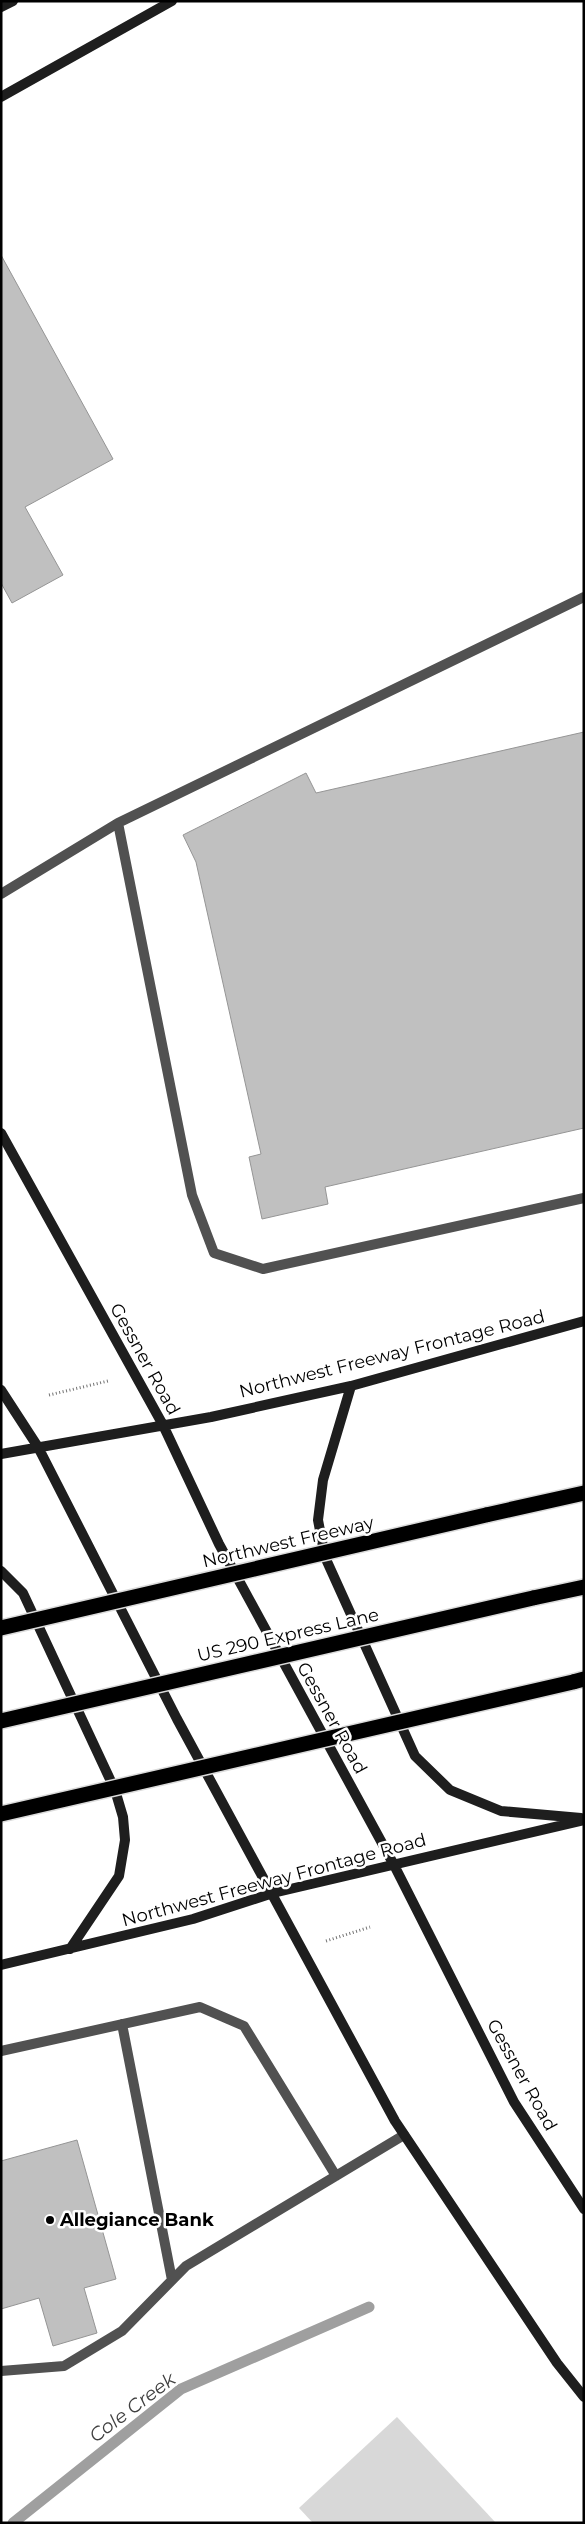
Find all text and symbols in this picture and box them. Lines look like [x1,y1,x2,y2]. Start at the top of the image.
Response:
street label: Gessner Road [105,1299,185,1419]
street label: Northwest Freeway Frontage Road [237,1305,547,1403]
street label: Northwest Freeway [200,1512,376,1572]
street label: US 290 Express Lane [195,1603,381,1667]
street label: Gessner Road [292,1658,372,1778]
street label: Northwest Freeway Frontage Road [119,1829,429,1931]
street label: Gessner Road [482,2015,562,2135]
place label: Allegiance Bank [59,2209,214,2231]
marker: Allegiance Bank [44,2214,56,2226]
water label: Cole Creek [85,2367,181,2447]

